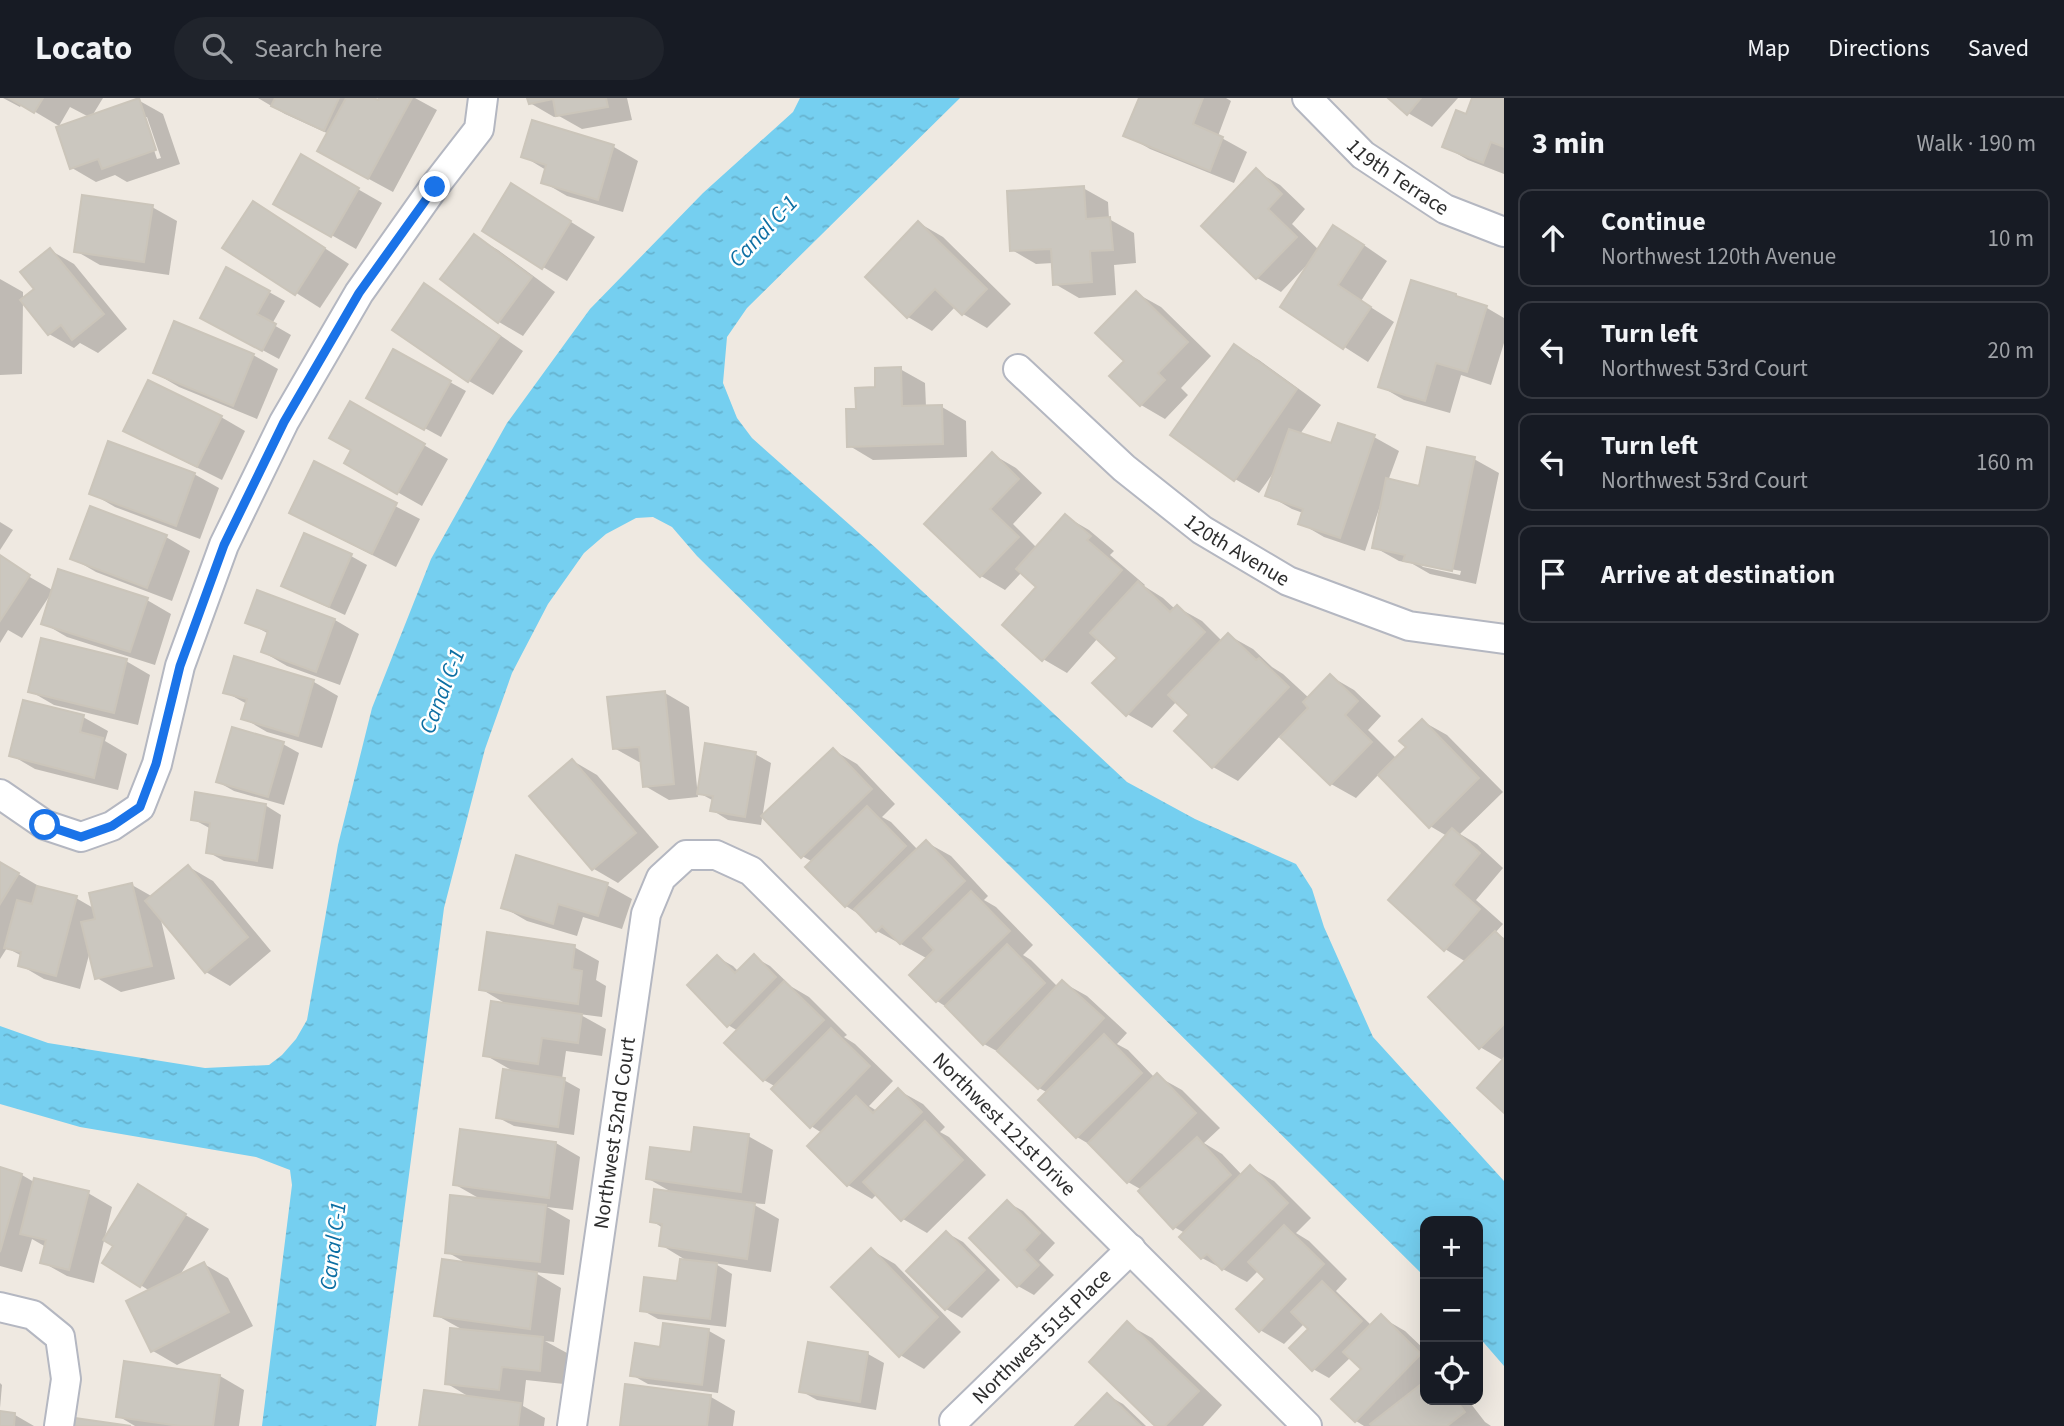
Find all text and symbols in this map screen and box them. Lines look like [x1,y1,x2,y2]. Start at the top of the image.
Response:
search box [174,17,664,80]
text: Locato [35,25,132,72]
icon: search [198,29,236,67]
text: Search here [254,30,382,67]
text: Map [1747,31,1790,66]
text: Directions [1828,31,1930,66]
text: Saved [1968,31,2029,66]
text: 3 min [1532,122,1605,165]
text: Walk · 190 m [1917,127,2036,160]
street label: 119th Terrace [1340,131,1455,223]
route end [419,171,450,202]
water label: Canal C-1 [721,187,805,275]
text: Continue [1601,203,1706,240]
icon: ahead [1534,219,1572,257]
text: 10 m [1987,222,2034,255]
text: Northwest 120th Avenue [1601,240,1836,273]
text: Turn left [1601,315,1698,352]
icon: left [1534,331,1572,369]
text: 20 m [1987,334,2034,367]
text: Northwest 53rd Court [1601,352,1808,385]
text: Turn left [1601,427,1698,464]
icon: left [1534,443,1572,481]
text: 160 m [1976,446,2034,479]
text: Northwest 53rd Court [1601,464,1808,497]
street label: 120th Avenue [1178,506,1295,594]
icon: arrive [1534,555,1572,593]
text: Arrive at destination [1601,556,1835,593]
water label: Canal C-1 [411,644,473,738]
route start [29,809,60,840]
street label: Northwest 52nd Court [586,1035,643,1231]
street label: Northwest 121st Drive [926,1045,1083,1203]
water label: Canal C-1 [311,1200,355,1292]
map controls [1420,1216,1483,1405]
button: + [1420,1216,1483,1279]
street label: Northwest 51st Place [965,1261,1118,1411]
button: − [1420,1279,1483,1342]
button: locate [1420,1342,1483,1405]

